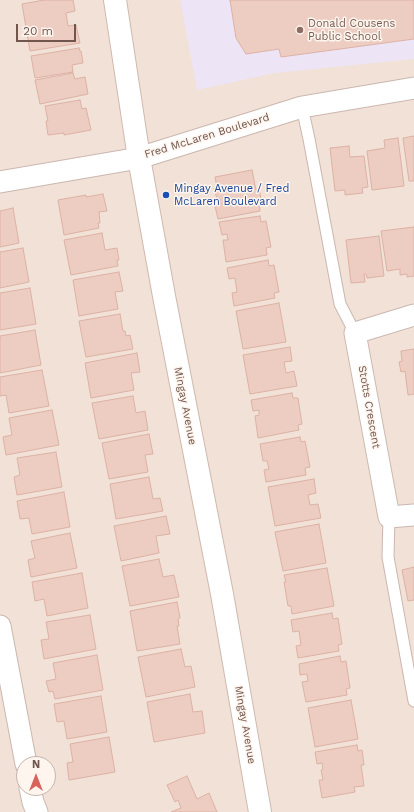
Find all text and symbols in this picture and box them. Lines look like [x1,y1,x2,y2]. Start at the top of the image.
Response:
scale bar [18,16,78,42]
place label: Donald Cousens Public School [308,17,395,43]
text: 20 m [23,24,53,38]
marker: Donald Cousens Public School [295,25,305,35]
street label: Fred McLaren Boulevard [143,111,271,161]
place label: Mingay Avenue / Fred McLaren Boulevard [174,182,289,208]
marker: Mingay Avenue / Fred McLaren Boulevard [161,190,171,200]
street label: Stotts Crescent [355,364,383,450]
street label: Mingay Avenue [171,366,199,446]
street label: Mingay Avenue [232,685,258,765]
north arrow [16,756,56,796]
text: N [32,758,40,771]

